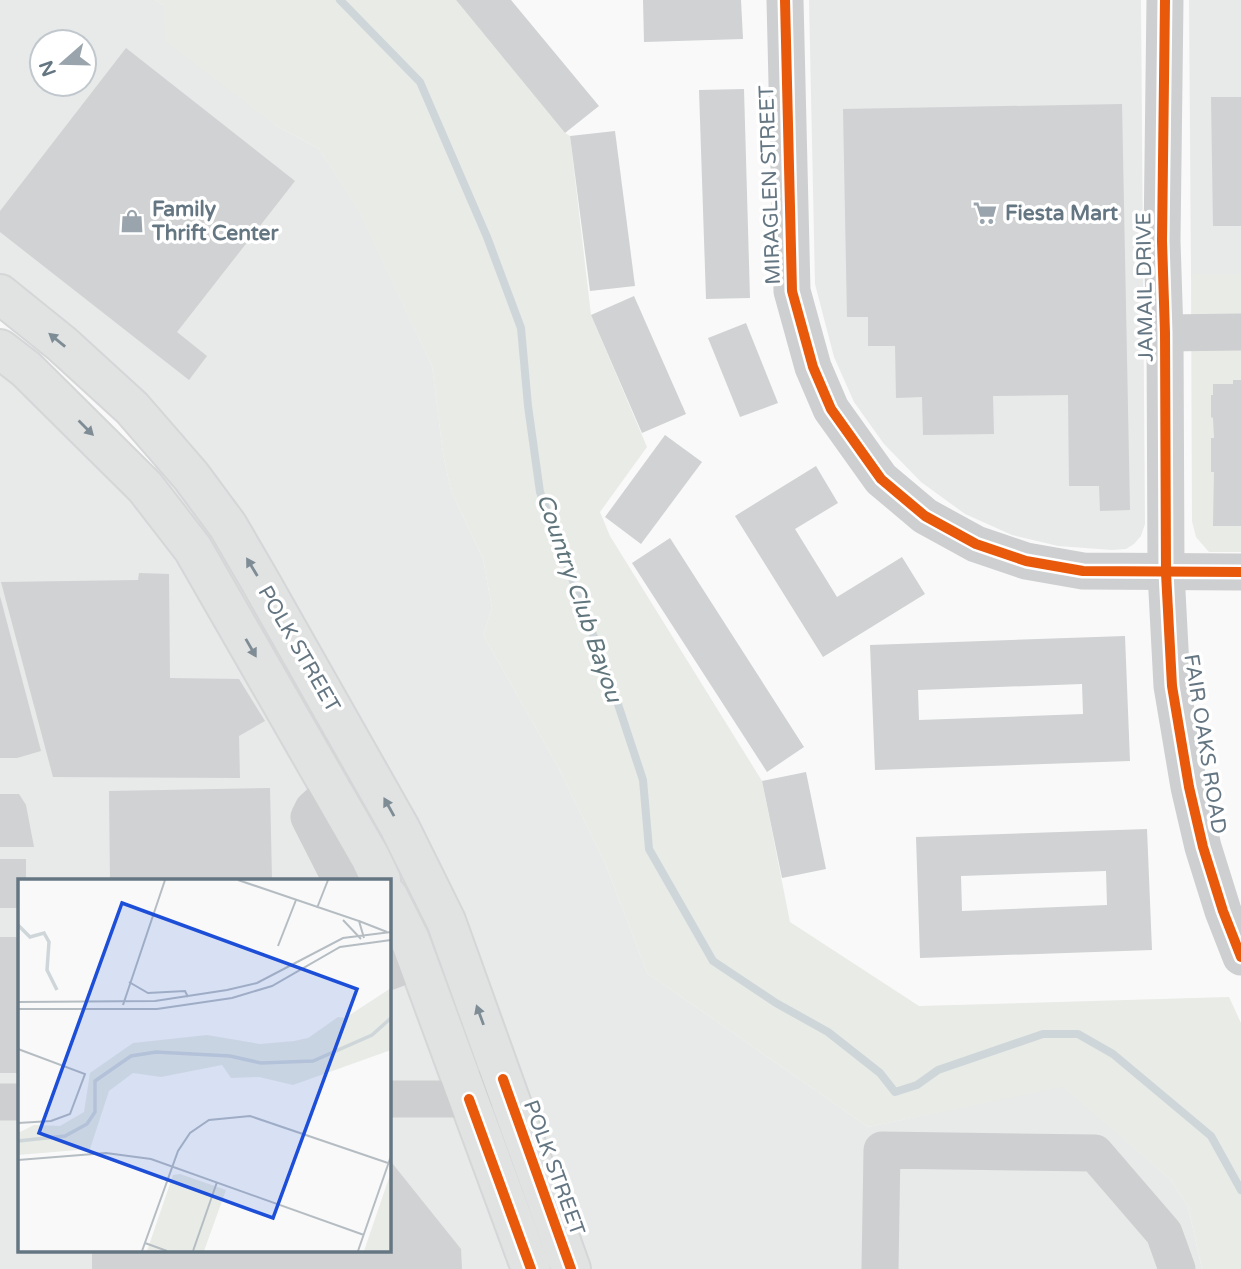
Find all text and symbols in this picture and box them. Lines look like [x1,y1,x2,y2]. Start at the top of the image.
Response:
north arrow [28,28,98,98]
text: N [35,58,61,79]
street label: MIRAGLEN STREET [754,85,786,285]
place label: Family Thrift Center [151,197,279,246]
supermarket icon: Fiesta Mart [971,199,999,227]
place label: Fiesta Mart [1005,201,1118,226]
shop icon: Family Thrift Center [118,207,146,235]
street label: JAMAIL DRIVE [1131,212,1159,362]
one-way arrow [48,333,65,348]
one-way arrow [77,420,94,436]
water label: Country Club Bayou [530,490,628,707]
one-way arrow [246,557,258,576]
street label: POLK STREET [253,581,345,717]
one-way arrow [245,638,258,657]
street label: FAIR OAKS ROAD [1178,652,1232,836]
one-way arrow [383,797,394,817]
inset map [18,879,390,1252]
one-way arrow [474,1004,485,1025]
street label: POLK STREET [518,1097,590,1239]

